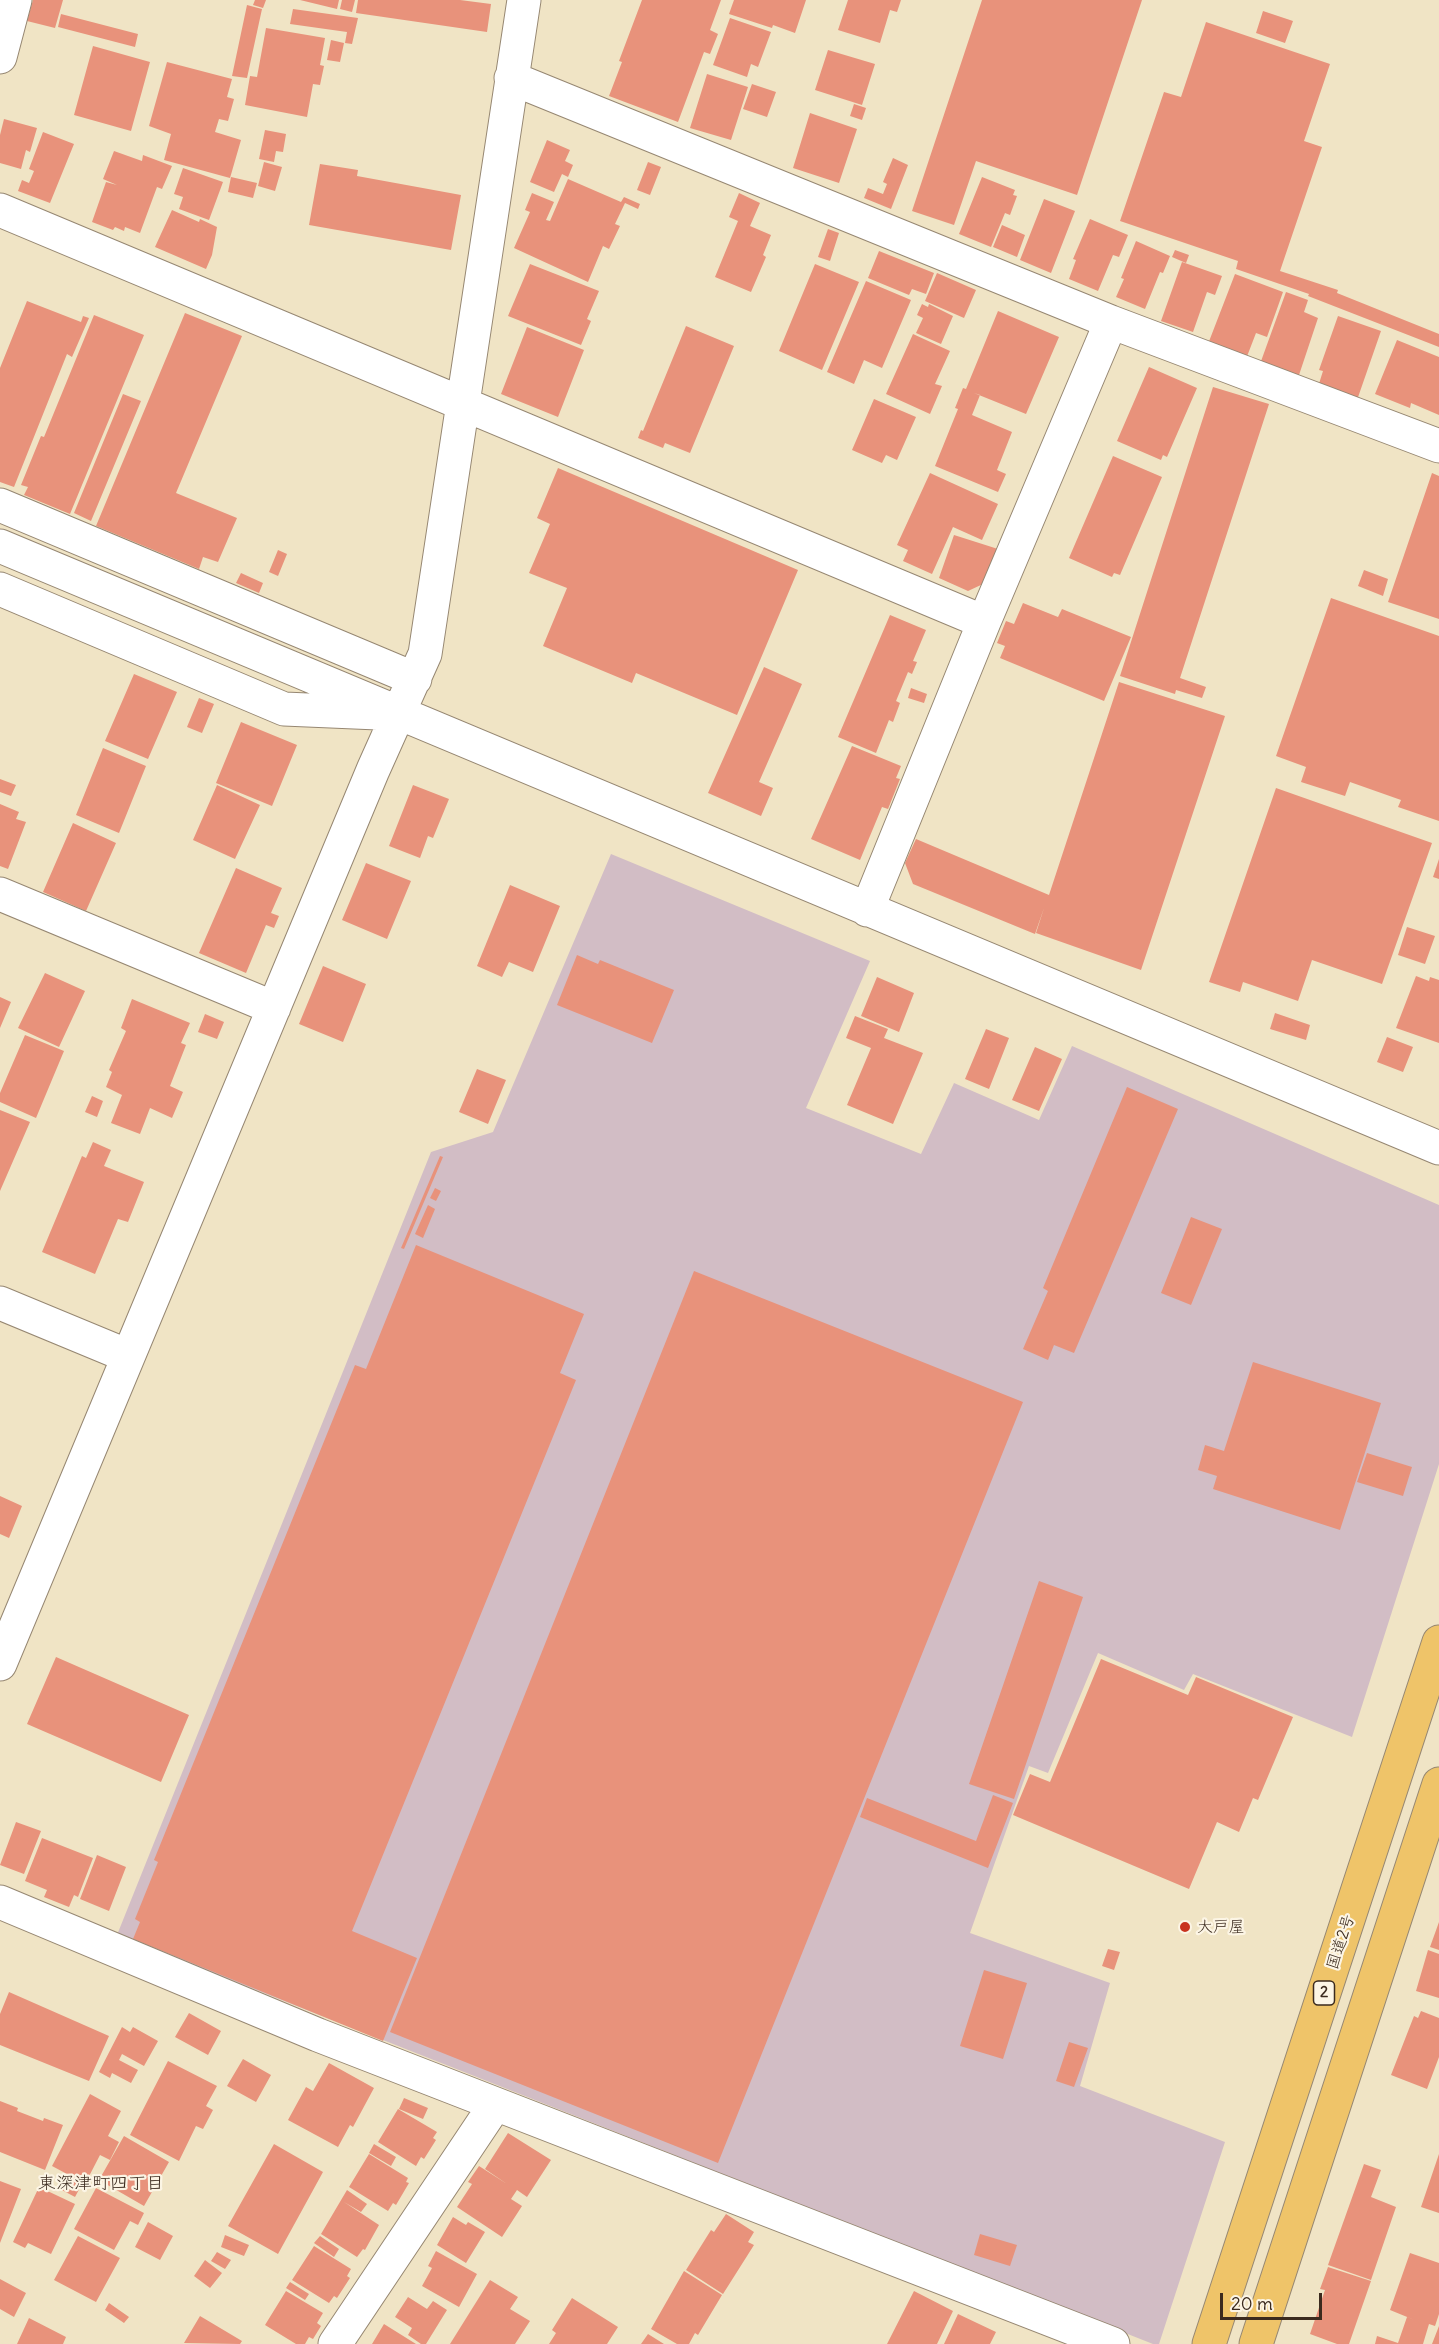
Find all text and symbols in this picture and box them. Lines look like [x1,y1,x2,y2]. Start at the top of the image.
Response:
street label: 国道2号 [1323,1912,1359,1972]
place label: 大戸屋 [1197,1917,1245,1937]
marker: 大戸屋 [1178,1920,1192,1934]
road number: 2 [1314,1981,1334,2005]
district label: 東深津町四丁目 [38,2173,164,2195]
scale bar [1223,2281,1325,2319]
text: 20 m [1231,2292,1273,2315]

